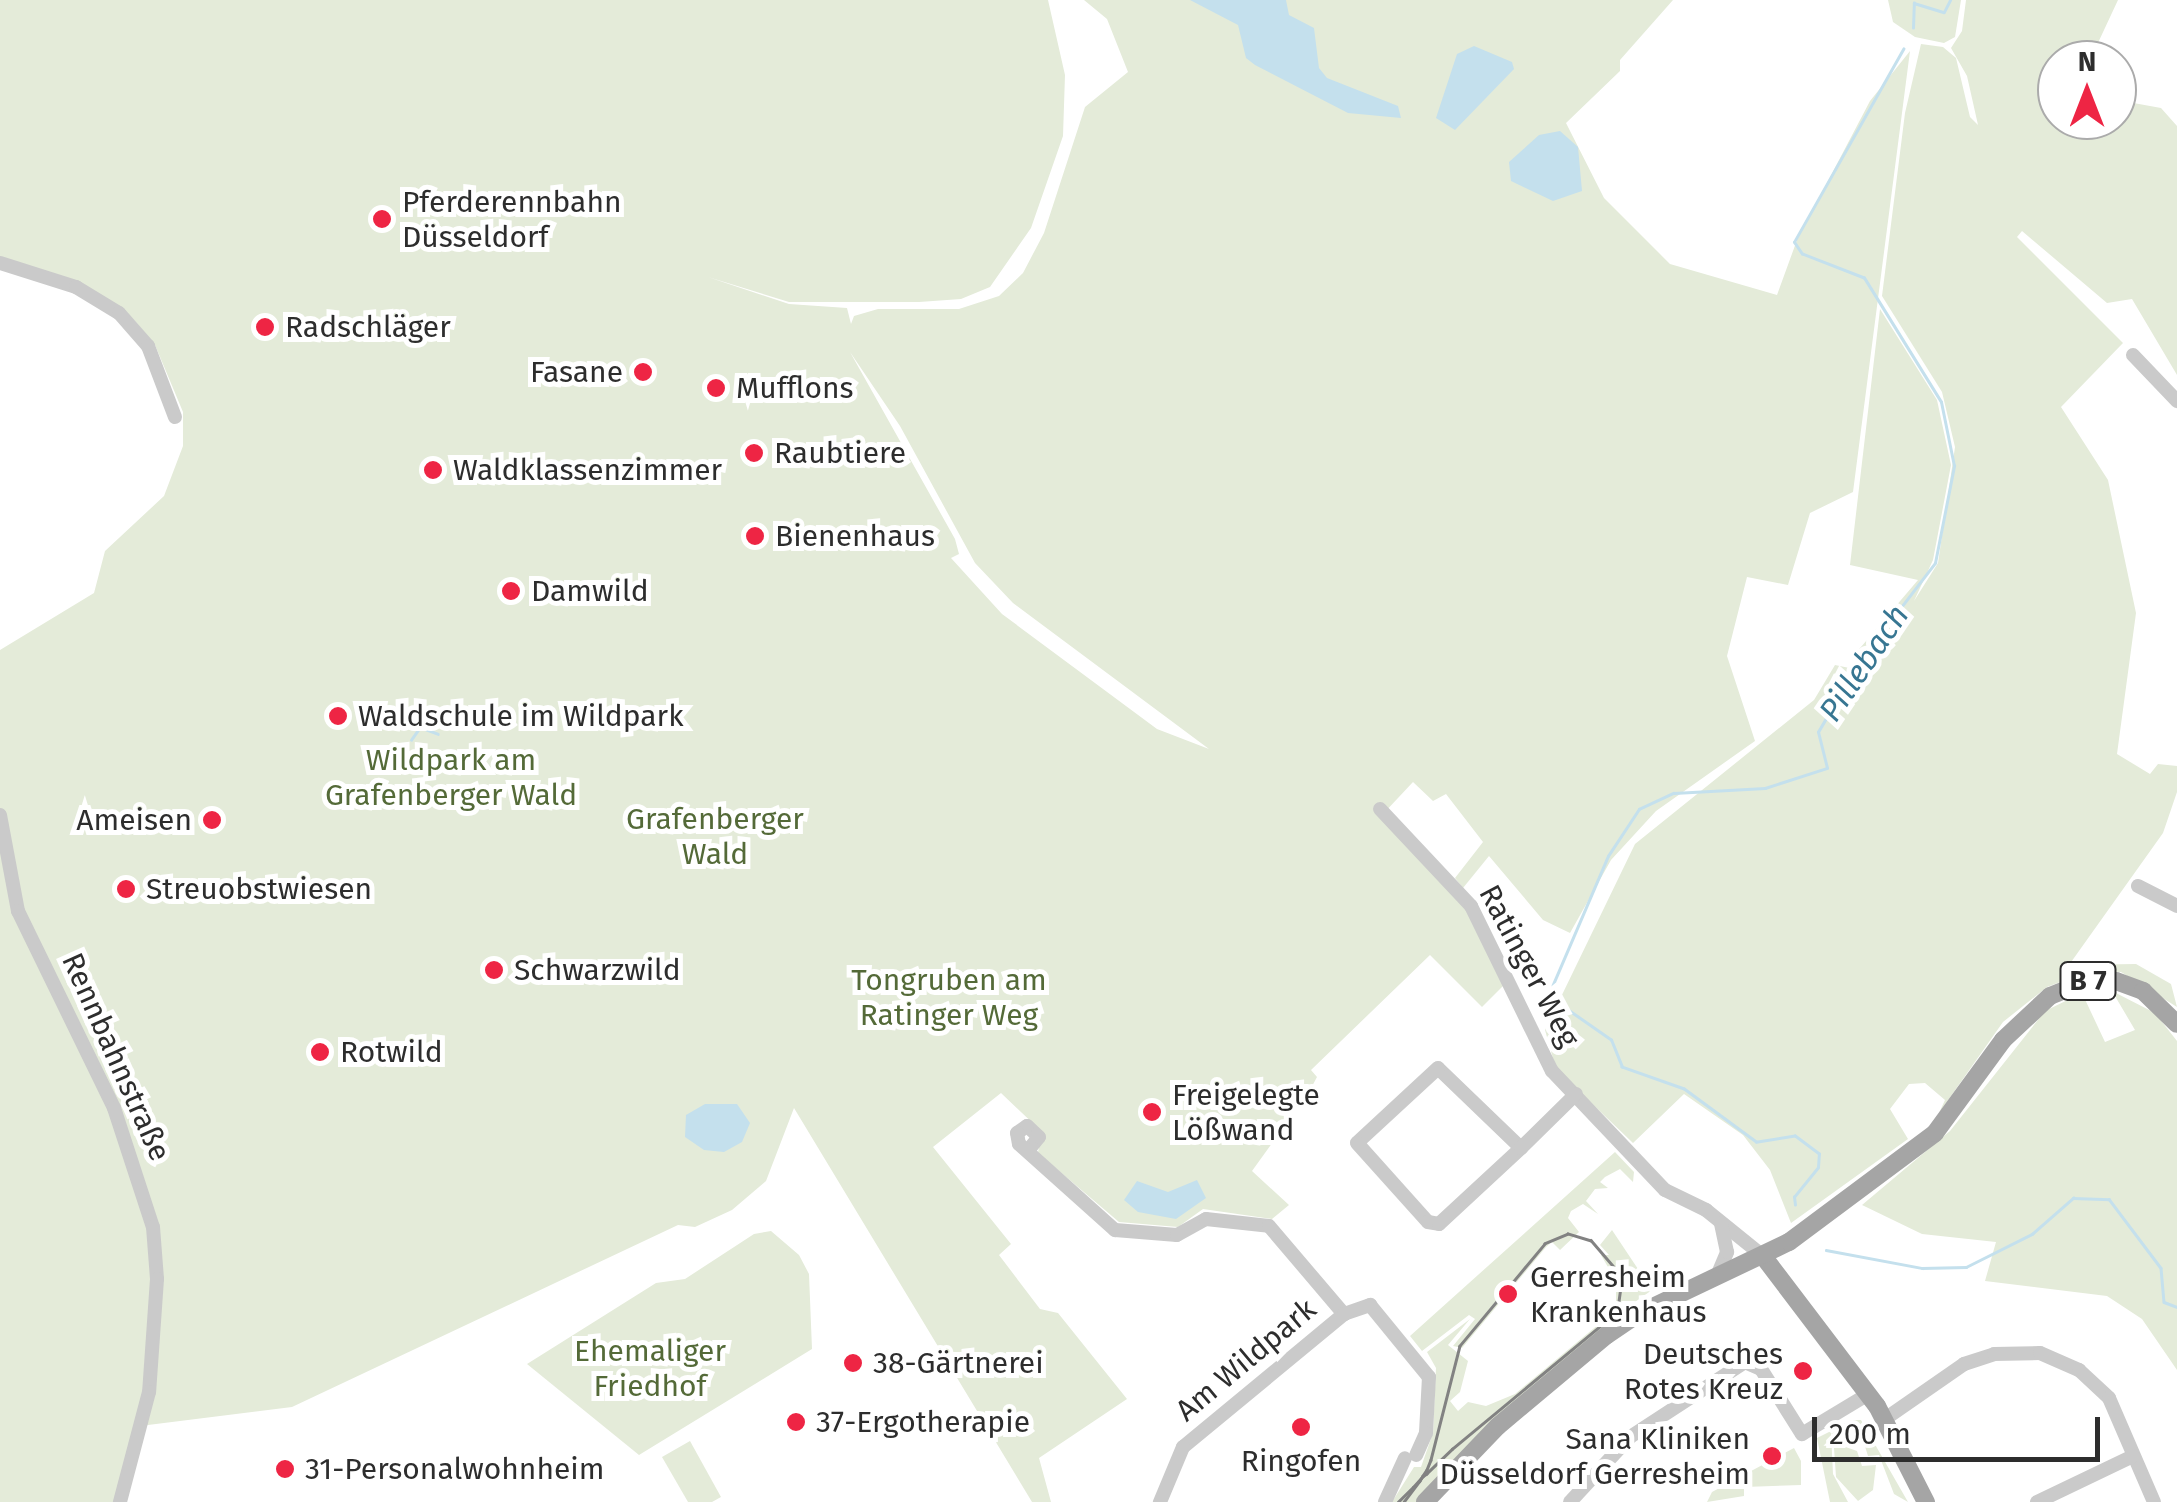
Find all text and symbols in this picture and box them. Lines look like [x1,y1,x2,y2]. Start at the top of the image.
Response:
north arrow [2037,40,2137,140]
text: N [2078,45,2096,78]
place label: Pferderennbahn Düsseldorf [402,184,622,254]
marker: Pferderennbahn Düsseldorf [371,208,393,230]
place label: Radschläger [285,309,451,345]
marker: Radschläger [254,316,276,338]
place label: Fasane [530,354,623,390]
marker: Fasane [632,361,654,383]
place label: Mufflons [736,370,854,406]
marker: Mufflons [705,377,727,399]
place label: Raubtiere [774,435,906,471]
marker: Raubtiere [743,442,765,464]
place label: Waldklassenzimmer [453,452,722,488]
marker: Waldklassenzimmer [422,459,444,481]
place label: Bienenhaus [775,518,935,554]
marker: Bienenhaus [744,525,766,547]
place label: Damwild [531,573,649,609]
marker: Damwild [500,580,522,602]
water label: Pillebach [1811,597,1917,729]
place label: Waldschule im Wildpark [358,698,684,734]
marker: Waldschule im Wildpark [327,705,349,727]
park label: Wildpark am Grafenberger Wald [325,742,577,812]
park label: Grafenberger Wald [626,801,804,872]
place label: Ameisen [76,802,192,838]
marker: Ameisen [201,809,223,831]
place label: Streuobstwiesen [146,871,372,907]
marker: Streuobstwiesen [115,878,137,900]
street label: Ratinger Weg [1471,879,1587,1053]
street label: Rennbahnstraße [54,947,178,1167]
place label: Schwarzwild [514,952,681,988]
road number: B 7 [2058,958,2118,1004]
marker: Schwarzwild [483,959,505,981]
park label: Tongruben am Ratinger Weg [851,962,1047,1032]
place label: Rotwild [340,1034,443,1070]
marker: Rotwild [309,1041,331,1063]
place label: Freigelegte Lößwand [1172,1077,1320,1148]
marker: Freigelegte Lößwand [1141,1101,1163,1123]
place label: Gerresheim Krankenhaus [1530,1259,1706,1330]
marker: Gerresheim Krankenhaus [1495,1281,1521,1307]
street label: Am Wildpark [1169,1291,1323,1429]
park label: Ehemaliger Friedhof [574,1333,726,1404]
place label: Deutsches Rotes Kreuz [1624,1336,1783,1406]
place label: 38-Gärtnerei [873,1345,1044,1381]
marker: 38-Gärtnerei [842,1352,864,1374]
marker: Deutsches Rotes Kreuz [1792,1360,1814,1382]
scale bar [1817,1397,2104,1459]
place label: 37-Ergotherapie [816,1404,1030,1440]
marker: 37-Ergotherapie [785,1411,807,1433]
marker: Ringofen [1290,1416,1312,1438]
text: 200 m [1829,1416,1911,1452]
place label: Sana Kliniken Düsseldorf Gerresheim [1439,1421,1750,1492]
place label: Ringofen [1241,1443,1361,1479]
marker: Sana Kliniken Düsseldorf Gerresheim [1759,1443,1785,1469]
place label: 31-Personalwohnheim [305,1451,605,1487]
marker: 31-Personalwohnheim [274,1458,296,1480]

